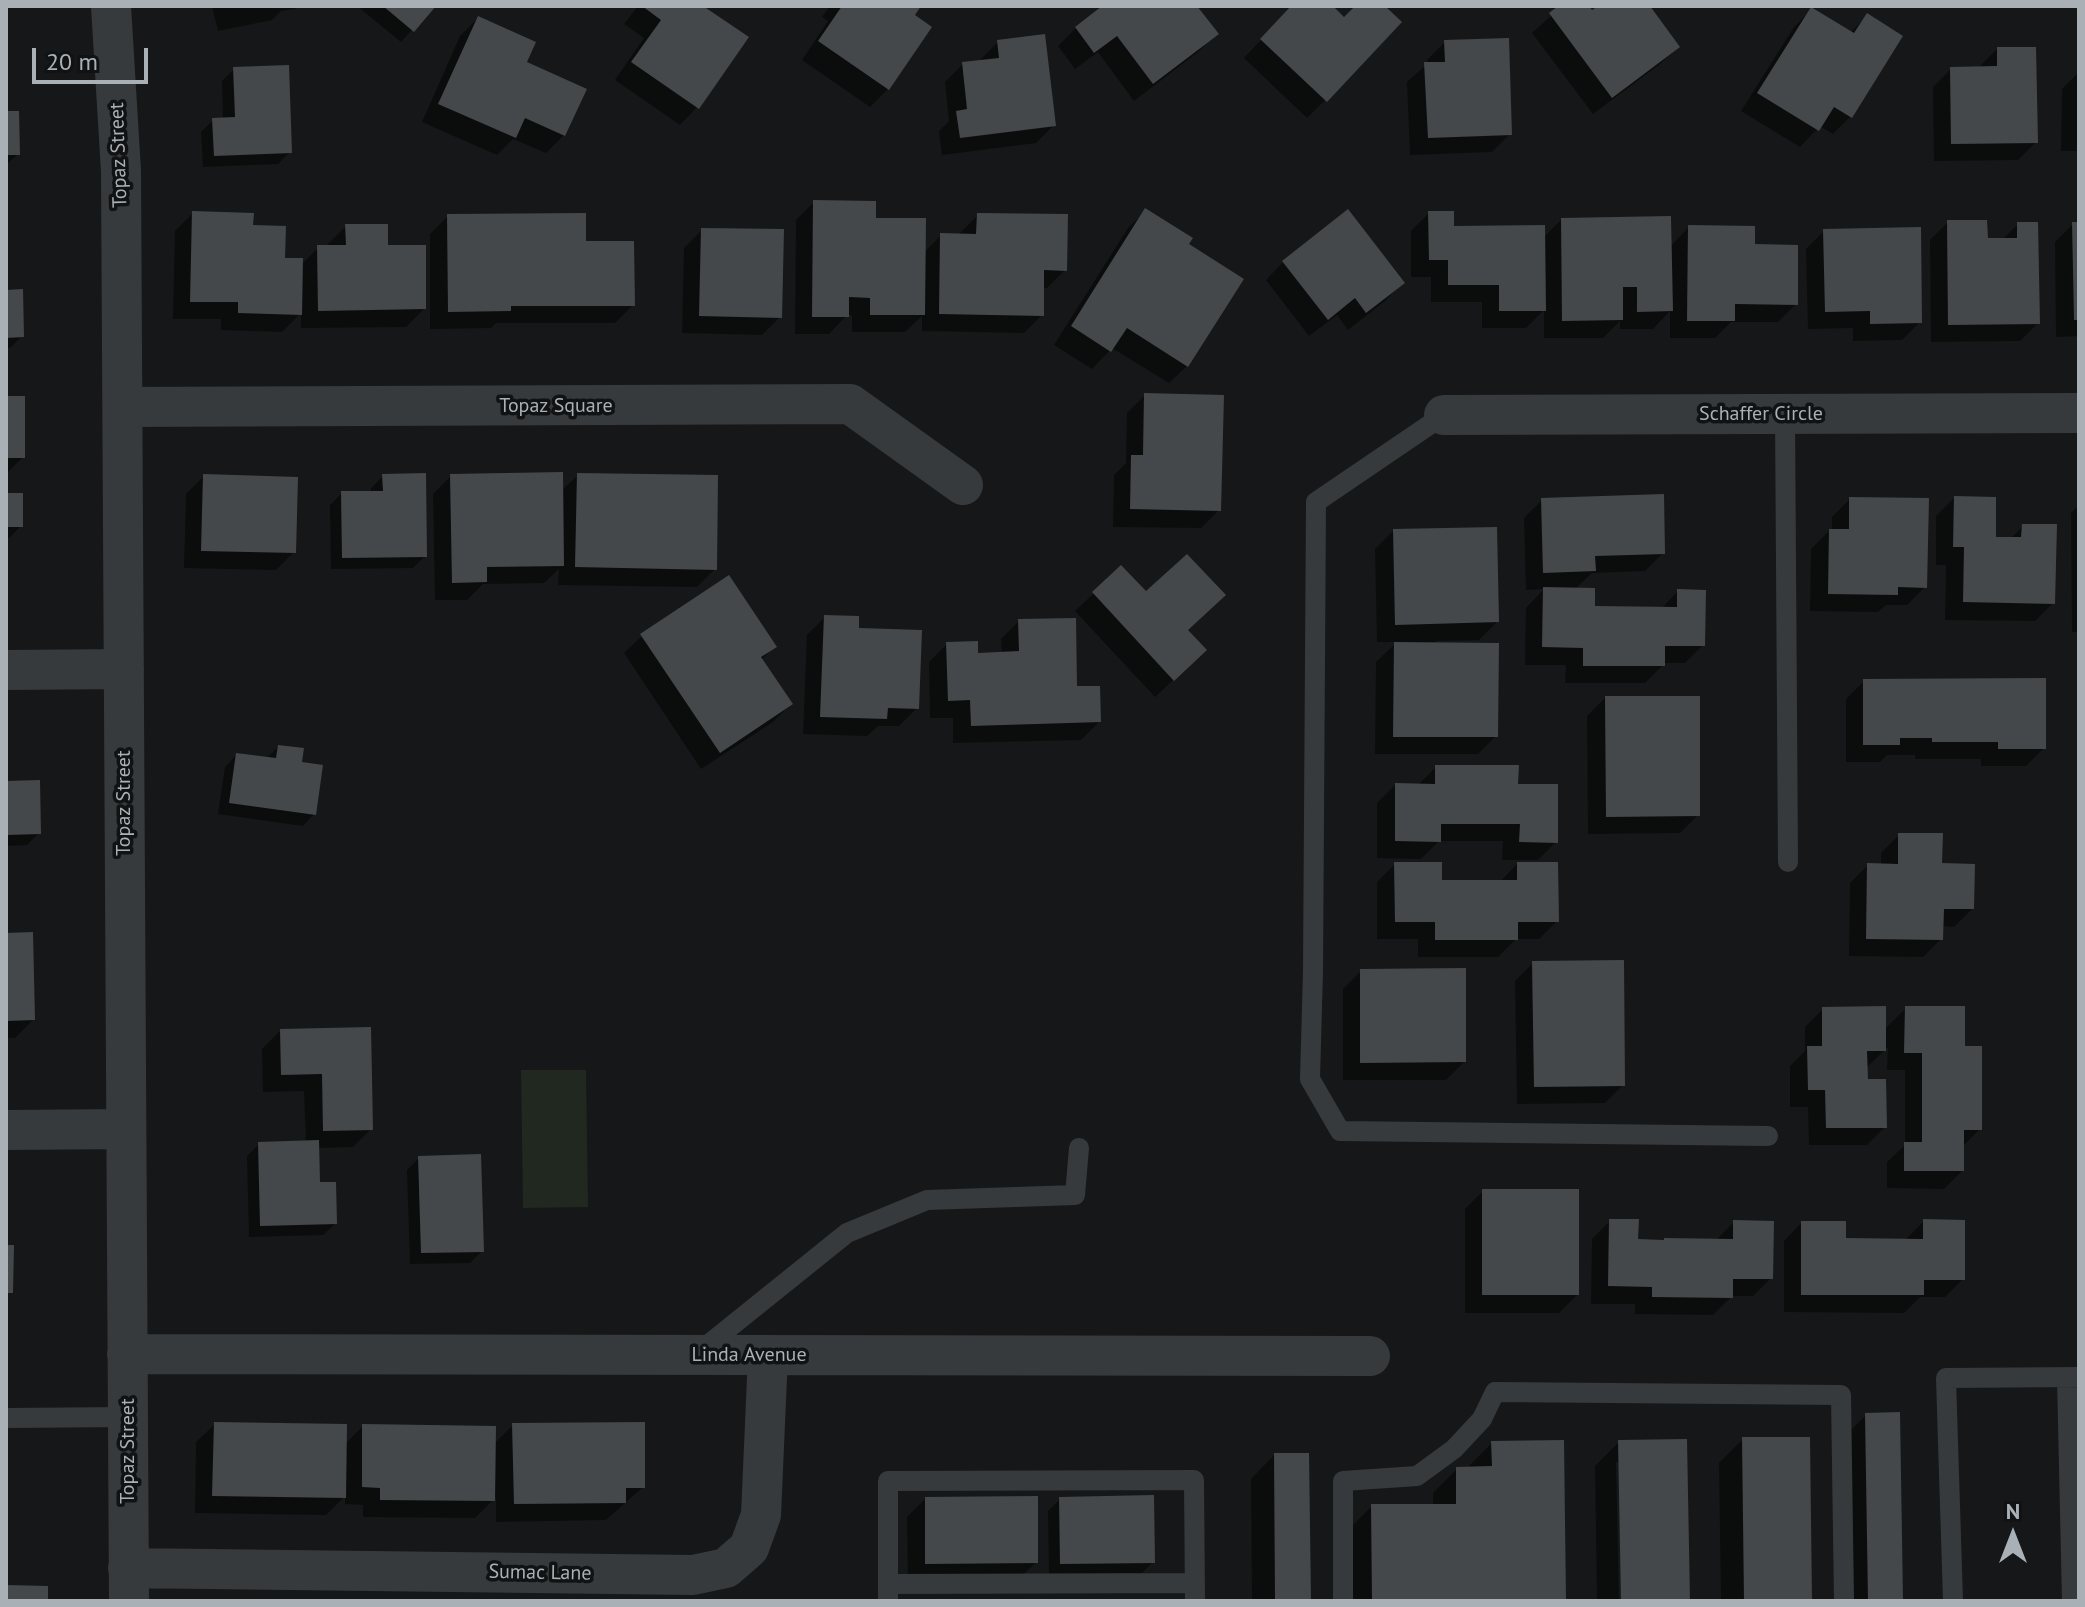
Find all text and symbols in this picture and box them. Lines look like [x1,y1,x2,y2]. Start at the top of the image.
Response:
scale bar [36,32,152,82]
text: 20 m [46,46,98,77]
street label: Topaz Street [105,102,133,208]
street label: Topaz Square [499,394,613,418]
street label: Schaffer Circle [1699,402,1823,426]
street label: Topaz Street [112,750,136,856]
street label: Linda Avenue [691,1343,807,1367]
street label: Topaz Street [116,1398,140,1504]
north arrow [1973,1495,2053,1575]
text: N [2006,1497,2020,1525]
street label: Sumac Lane [488,1560,592,1586]

